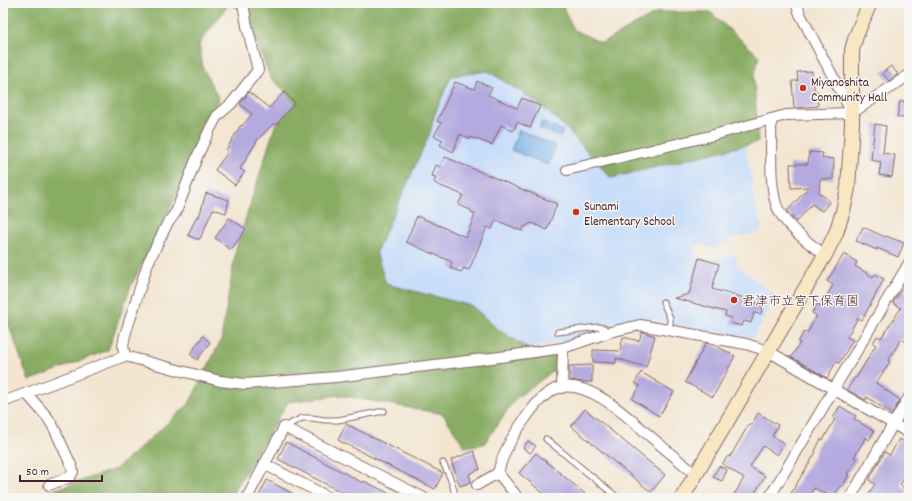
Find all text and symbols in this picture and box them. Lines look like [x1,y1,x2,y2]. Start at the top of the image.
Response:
place label: Miyanoshita Community Hall [811,74,887,108]
marker: Miyanoshita Community Hall [798,83,808,93]
place label: Sunami Elementary School [584,198,675,232]
marker: Sunami Elementary School [571,207,581,217]
place label: 君津市立宮下保育園 [742,293,859,312]
marker: 君津市立宮下保育園 [729,295,739,305]
scale bar [20,457,102,483]
text: 50 m [26,464,49,481]

